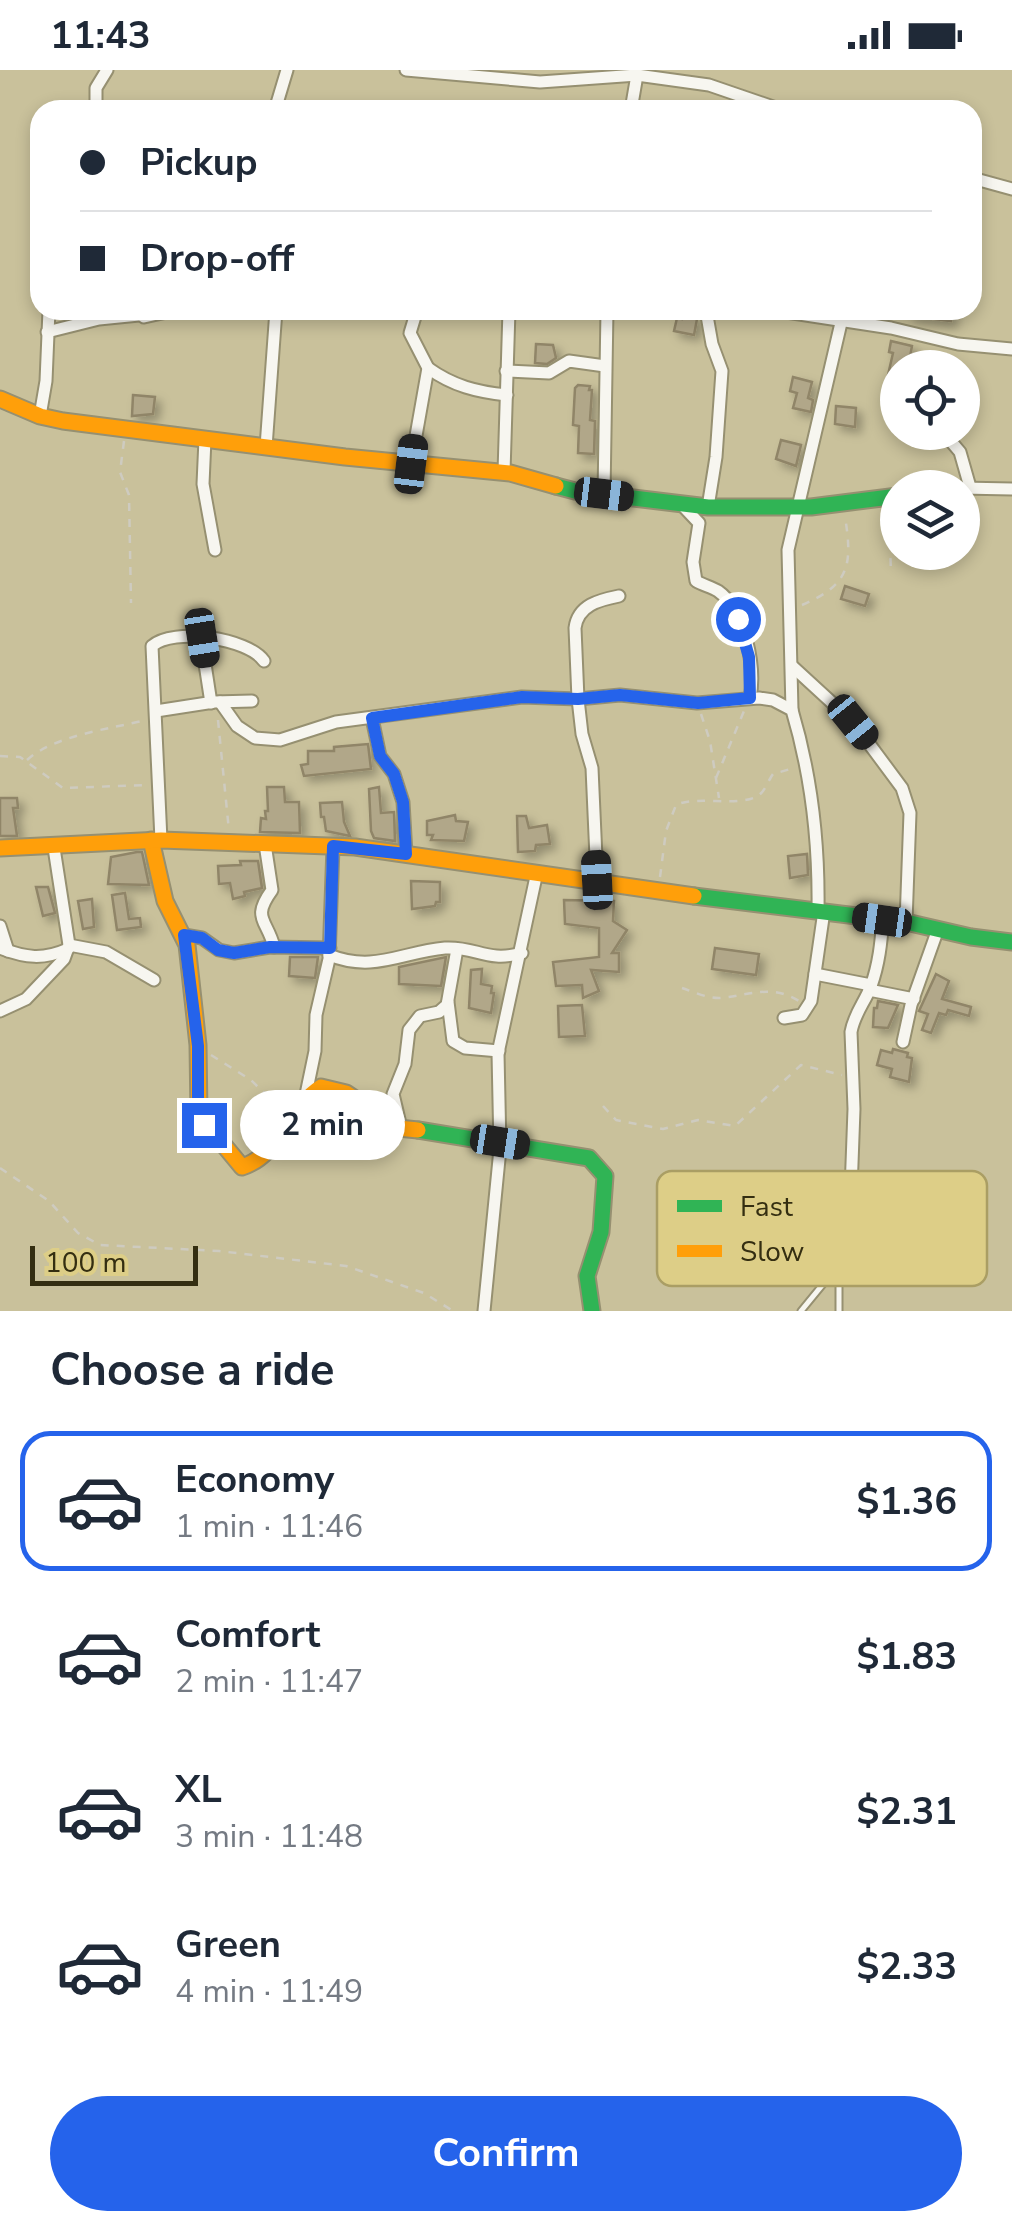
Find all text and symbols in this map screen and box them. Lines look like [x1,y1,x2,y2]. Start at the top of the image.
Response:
text: 11:43 [50,10,151,61]
text: Pickup [140,137,258,188]
text: Drop-off [140,233,294,284]
map controls [880,350,980,570]
button: locate [880,350,980,450]
car [392,432,430,496]
button: layers [880,470,980,570]
car [572,475,636,513]
route start [716,597,761,642]
car [182,606,222,670]
car [822,689,884,755]
car [580,849,614,911]
car [850,901,914,939]
callout: 2 min [239,1090,404,1160]
route end [182,1103,227,1148]
text: 2 min [281,1103,364,1146]
car [468,1122,532,1162]
legend [657,1171,987,1286]
text: Fast [740,1188,793,1226]
text: Slow [740,1233,804,1271]
scale bar [30,1241,198,1286]
text: 100 m [45,1244,127,1282]
text: Choose a ride [50,1340,335,1401]
text: Economy [175,1454,334,1505]
icon: car [55,1456,145,1546]
text: $1.36 [856,1476,957,1527]
text: 1 min · 11:46 [175,1505,363,1548]
text: Comfort [175,1609,320,1660]
icon: car [55,1611,145,1701]
text: $1.83 [856,1631,957,1682]
text: 2 min · 11:47 [175,1660,363,1703]
text: XL [175,1764,222,1815]
icon: car [55,1766,145,1856]
text: $2.31 [856,1786,957,1837]
text: 3 min · 11:48 [175,1815,363,1858]
text: Green [175,1919,281,1970]
icon: car [55,1921,145,2011]
text: $2.33 [856,1941,957,1992]
text: 4 min · 11:49 [175,1970,363,2013]
button: Confirm [50,2096,962,2211]

